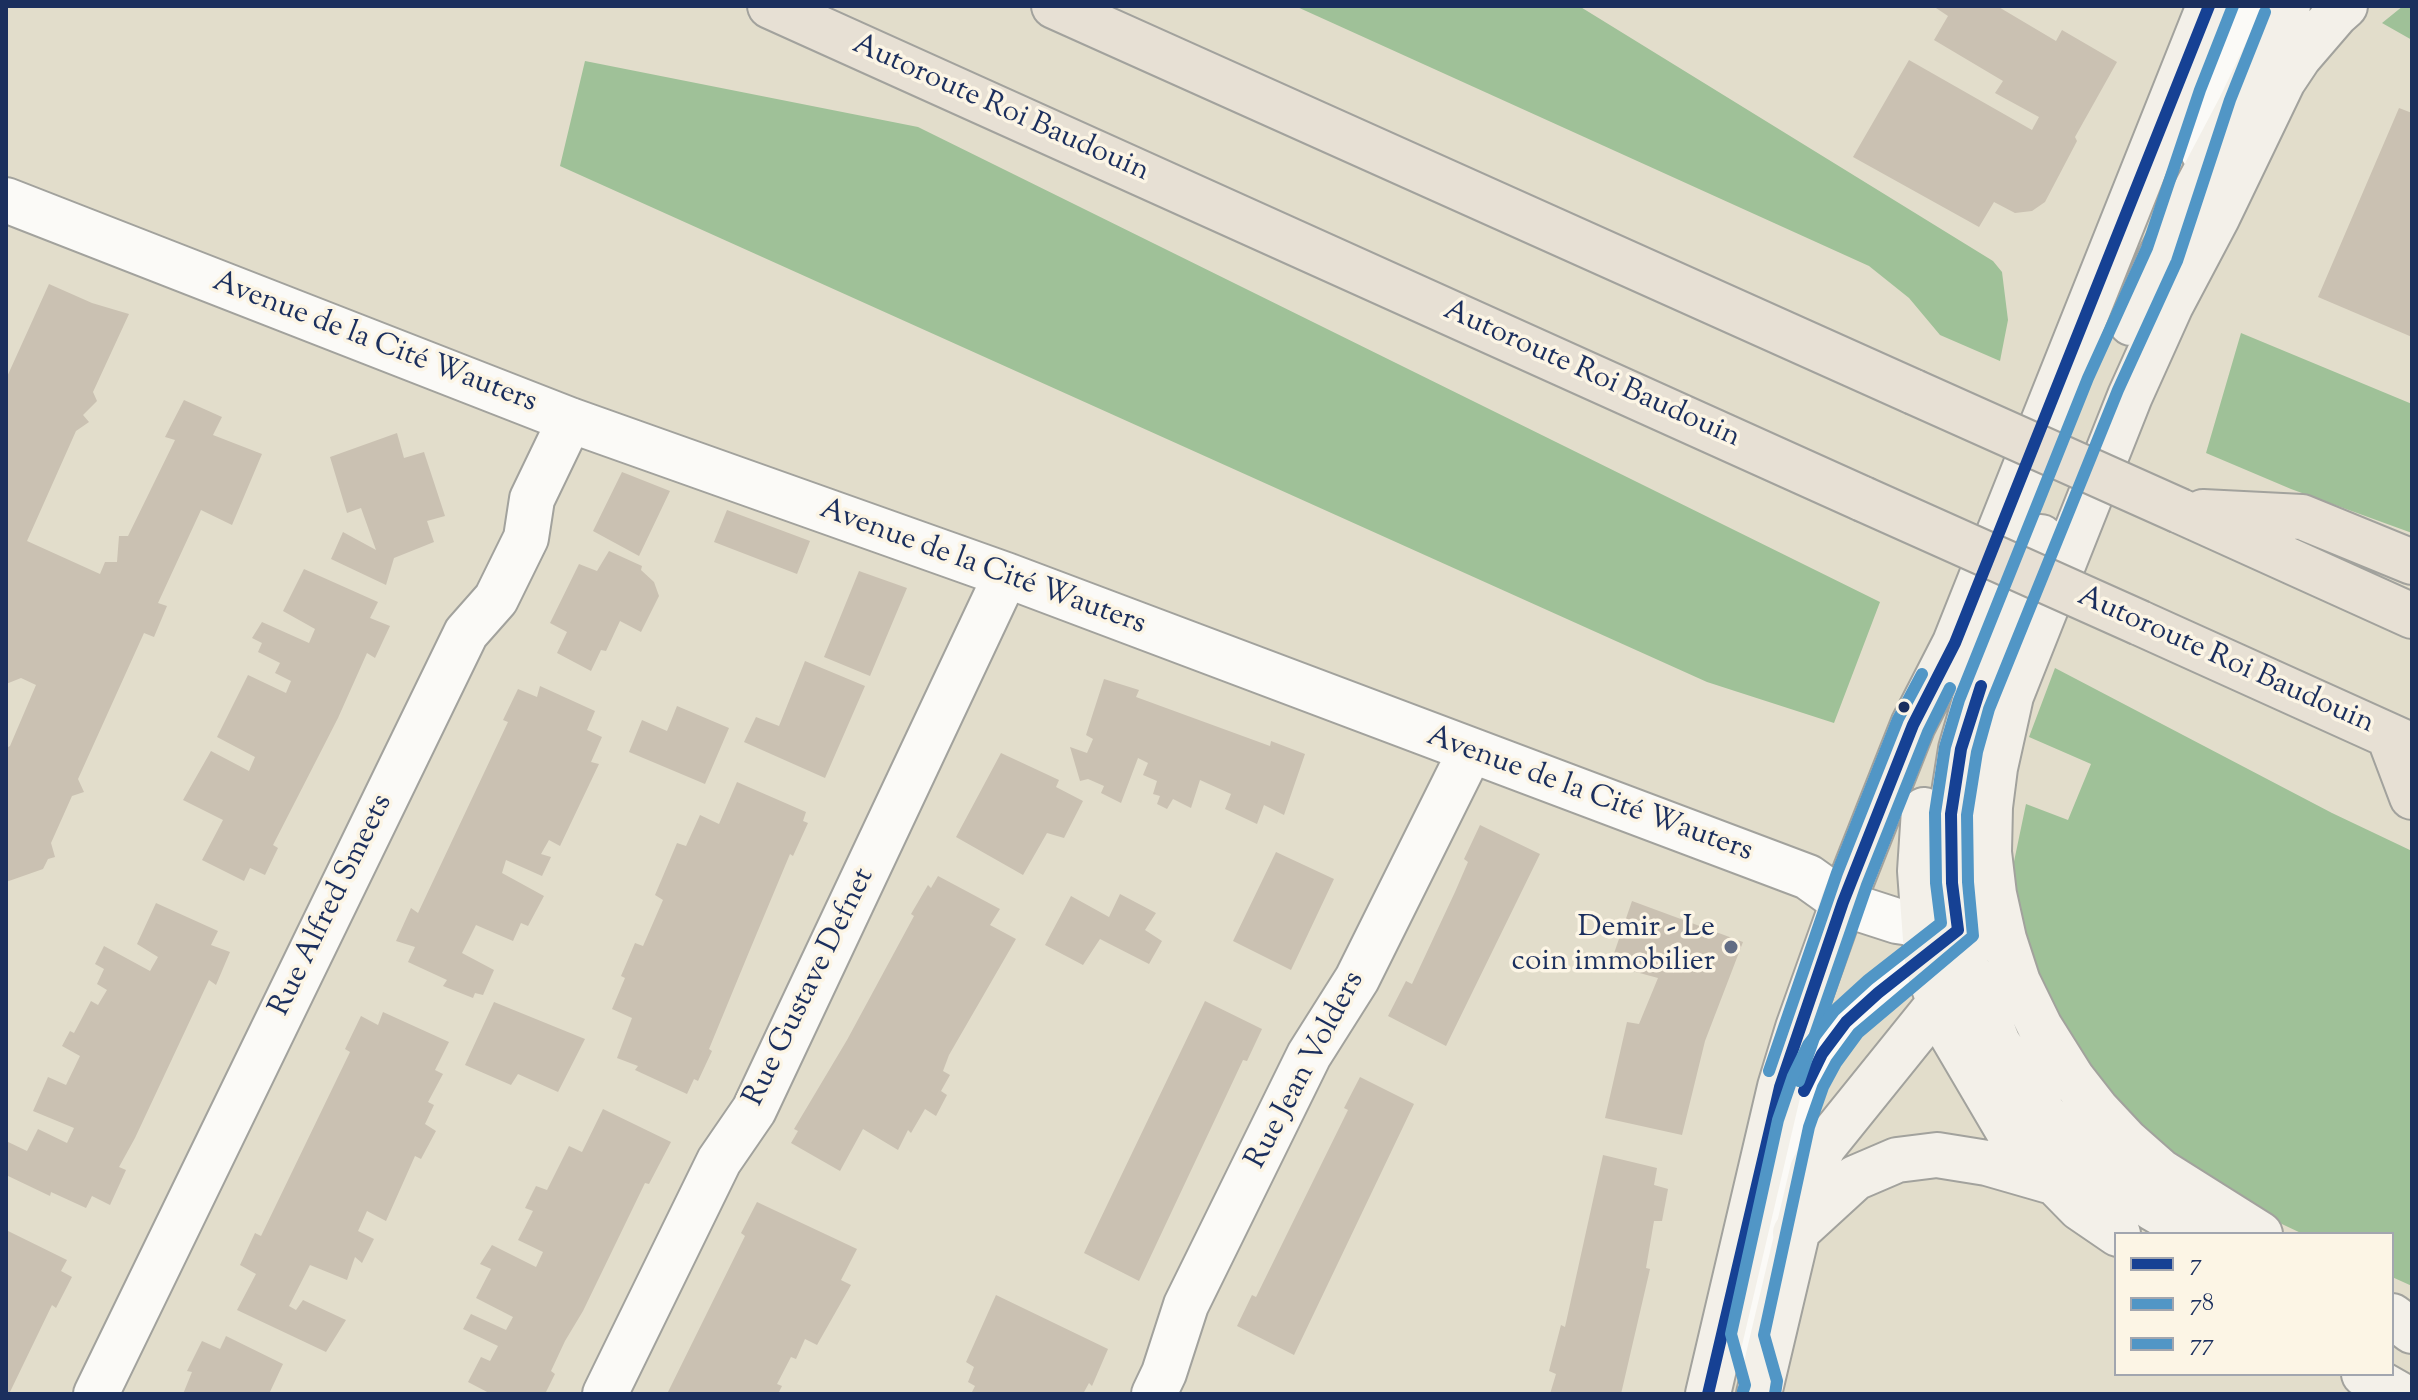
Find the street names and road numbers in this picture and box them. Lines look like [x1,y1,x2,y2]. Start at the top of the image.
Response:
street label: Autoroute Roi Baudouin [846,28,1154,192]
street label: Avenue de la Cité Wauters [207,265,541,423]
street label: Autoroute Roi Baudouin [1437,294,1745,458]
street label: Avenue de la Cité Wauters [814,493,1150,645]
street label: Autoroute Roi Baudouin [2071,580,2379,744]
street label: Avenue de la Cité Wauters [1421,720,1757,872]
street label: Rue Alfred Smeets [264,789,402,1023]
street label: Rue Gustave Defnet [738,863,884,1113]
street label: Rue Jean Volders [1240,966,1374,1176]

